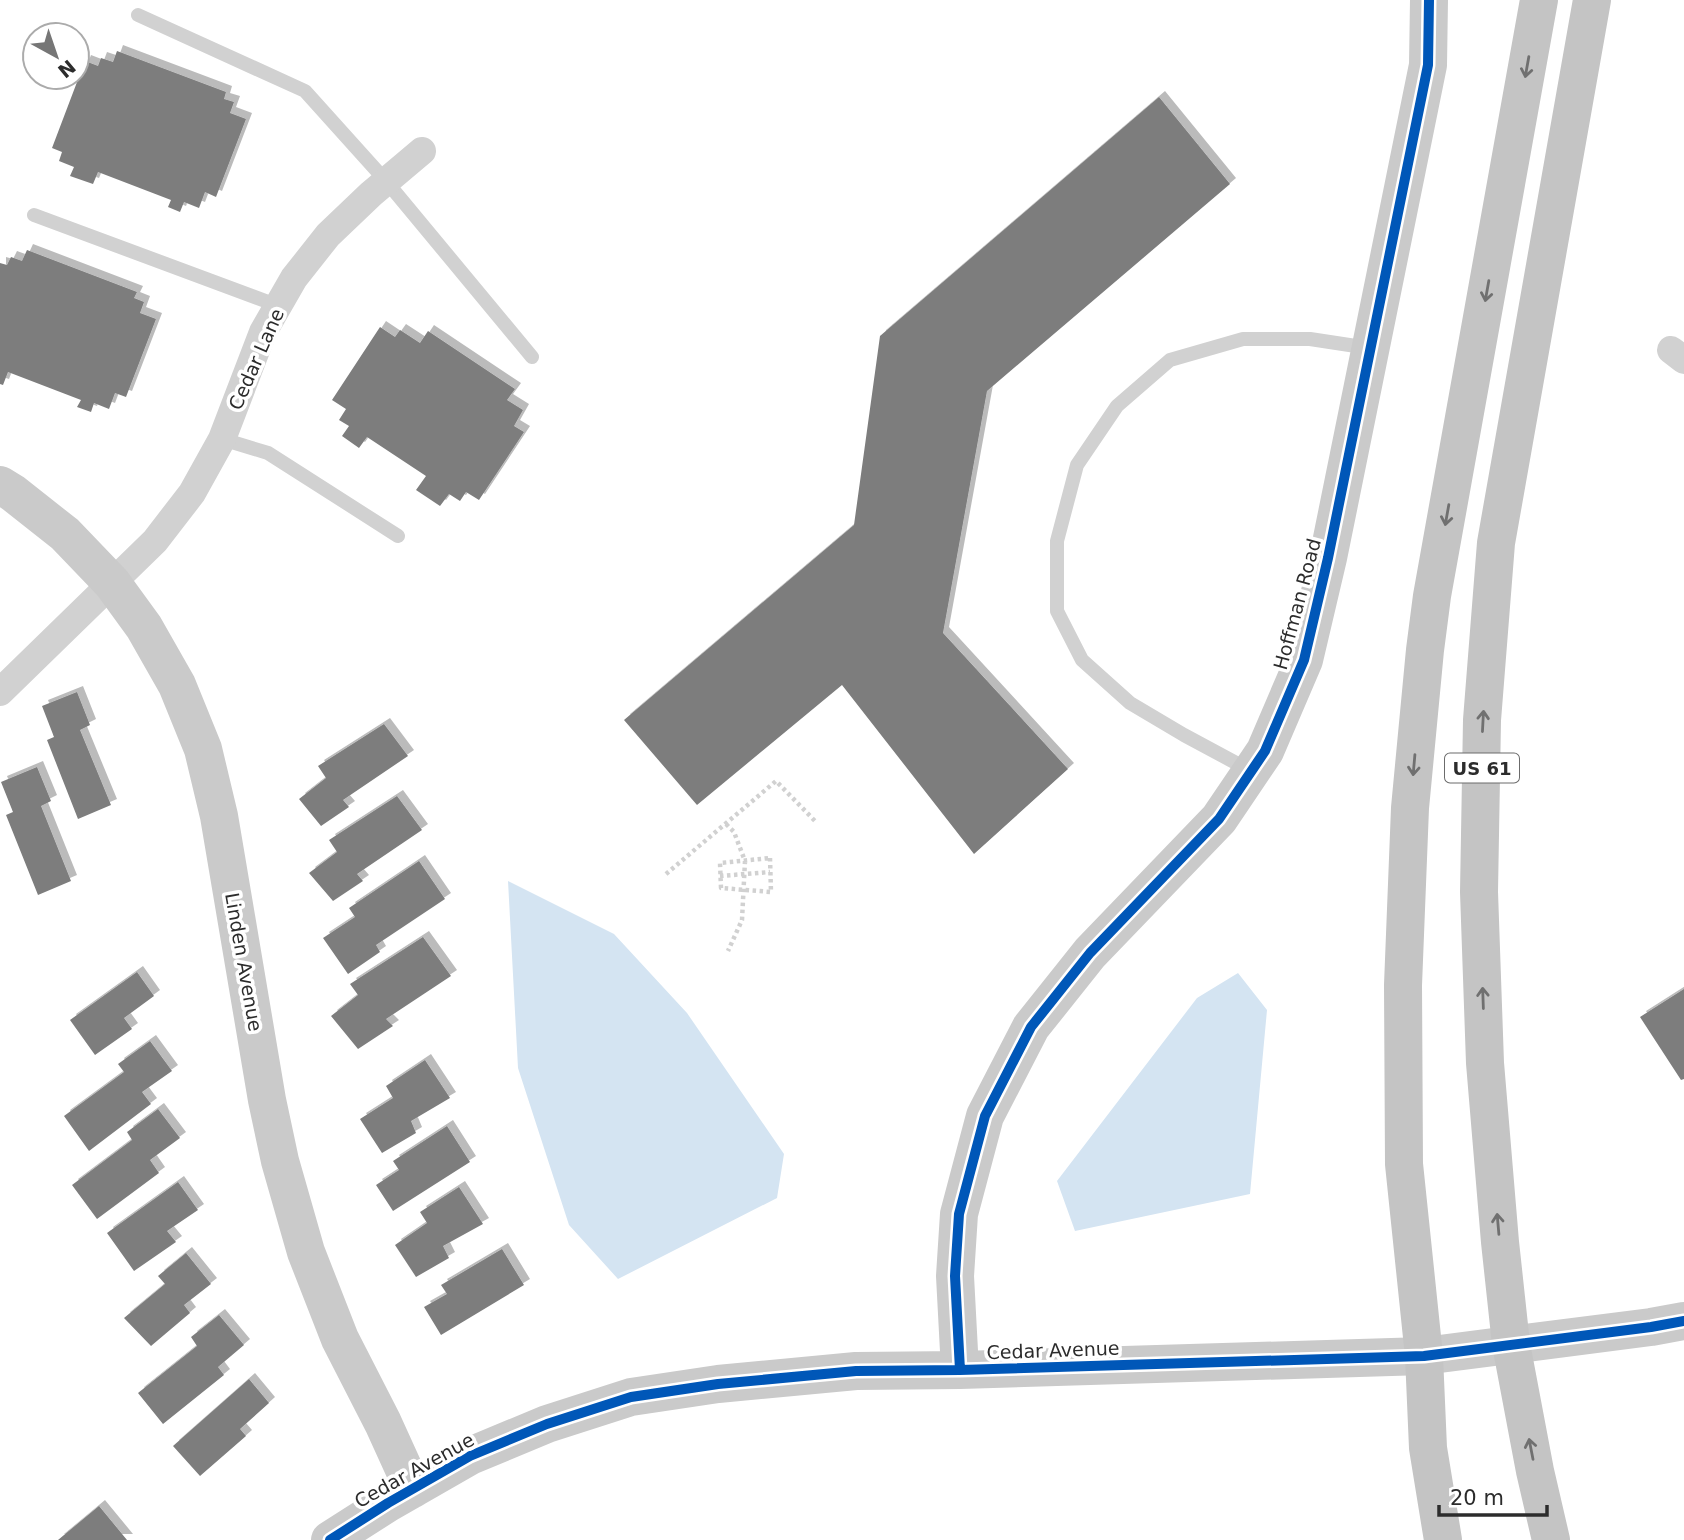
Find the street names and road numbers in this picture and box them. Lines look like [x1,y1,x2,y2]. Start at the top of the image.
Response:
street label: Cedar Lane [224,305,288,413]
street label: Hoffman Road [1269,536,1325,672]
road number: US 61 [1445,754,1519,782]
street label: Linden Avenue [221,891,267,1033]
street label: Cedar Avenue [986,1337,1120,1363]
street label: Cedar Avenue [350,1428,478,1512]

